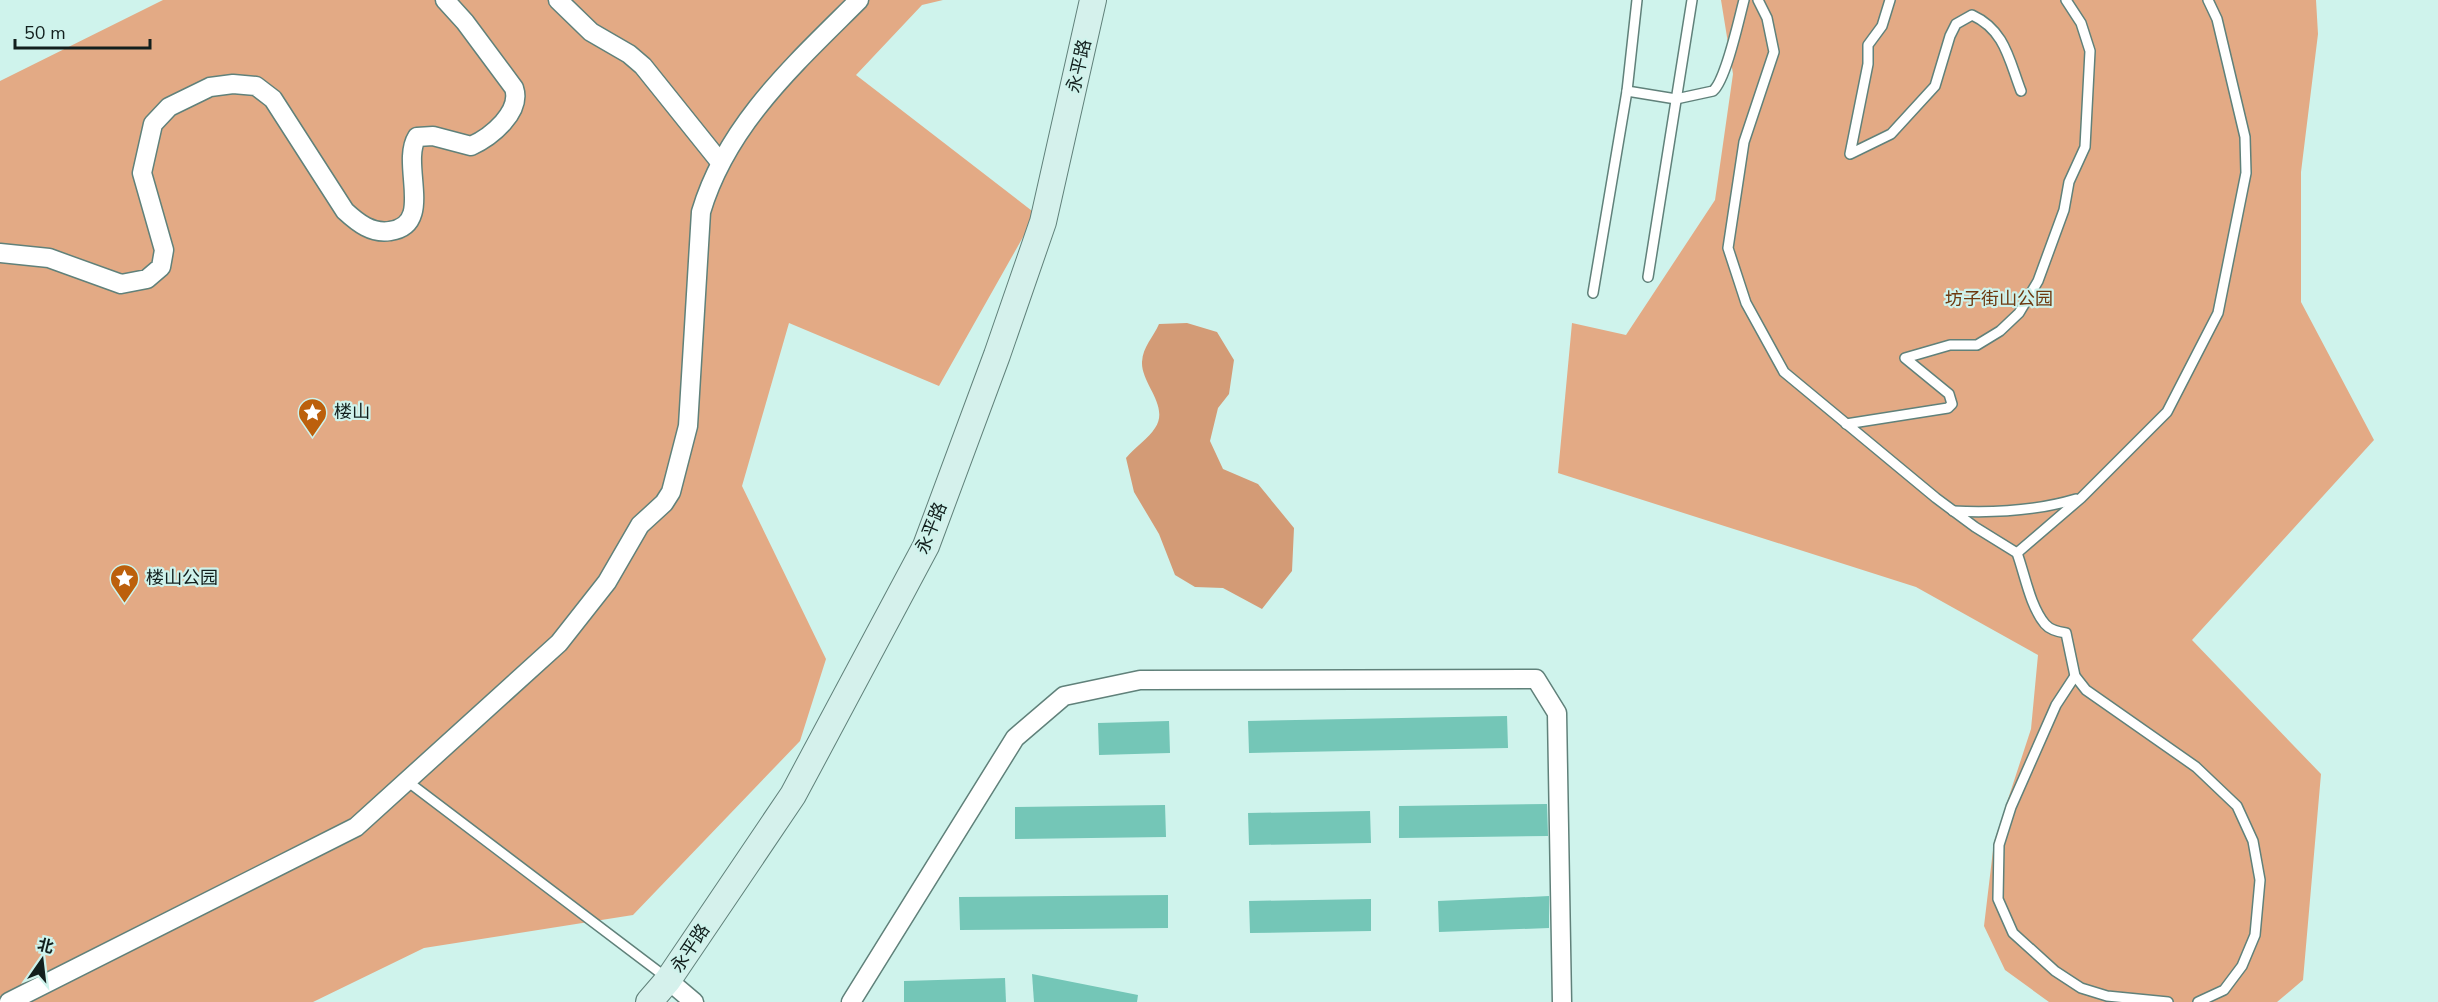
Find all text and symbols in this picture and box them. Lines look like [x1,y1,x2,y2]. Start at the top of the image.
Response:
scale bar [15,12,150,50]
text: 50 m [24,21,66,45]
street label: 永平路 [1061,37,1097,95]
park label: 坊子街山公园 [1945,287,2053,311]
place icon: 楼山 [297,396,329,438]
place label: 楼山 [334,400,370,424]
street label: 永平路 [910,498,952,558]
place icon: 楼山公园 [109,562,141,604]
place label: 楼山公园 [146,566,218,590]
street label: 永平路 [665,919,715,977]
north arrow [12,930,72,990]
text: 北 [35,934,56,959]

